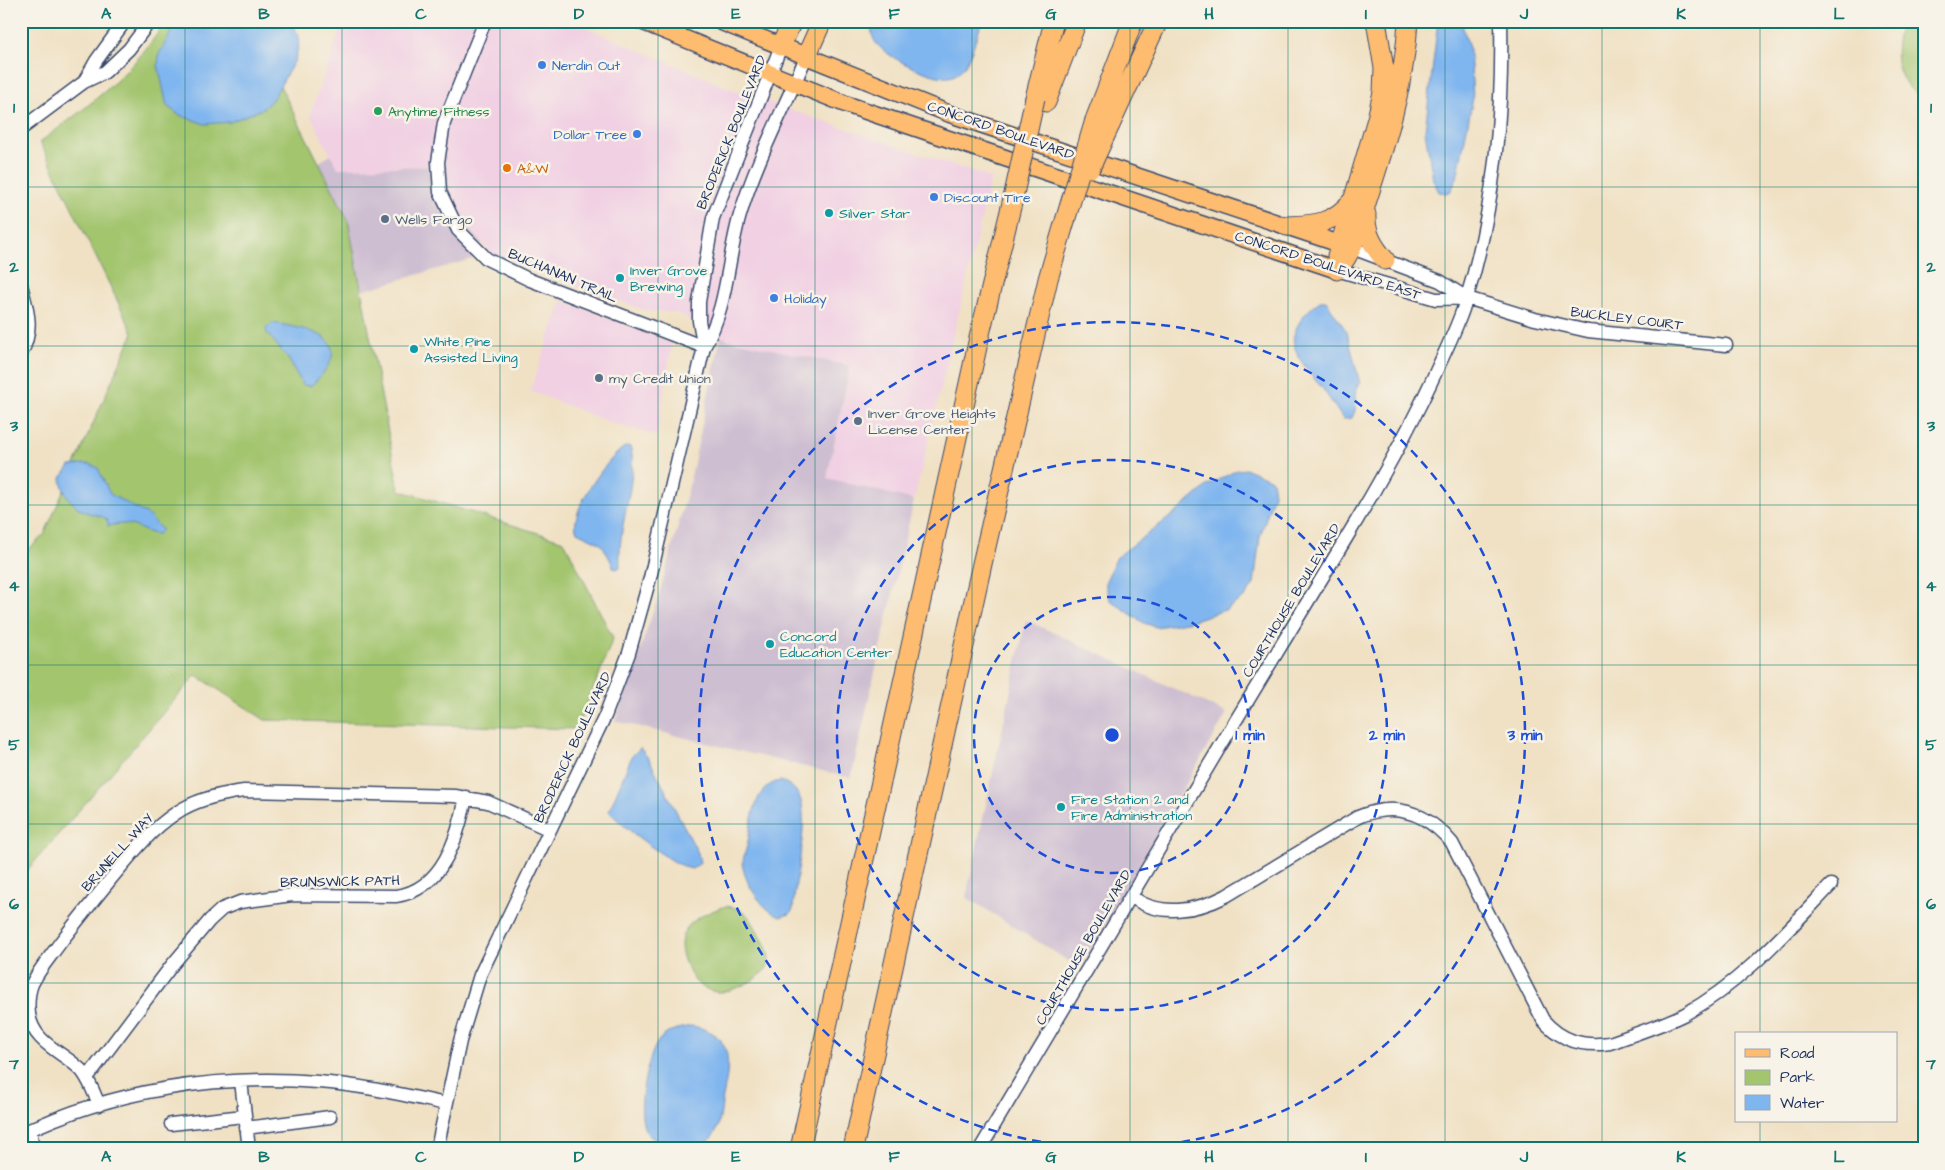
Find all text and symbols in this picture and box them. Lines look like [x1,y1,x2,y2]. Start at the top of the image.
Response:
text: A [101,3,112,25]
text: B [258,3,270,25]
text: C [415,3,427,25]
text: D [574,3,585,25]
text: E [731,3,741,25]
text: F [888,3,900,25]
text: G [1045,3,1057,25]
text: H [1204,3,1214,25]
text: I [1365,3,1367,25]
text: J [1519,3,1529,25]
text: K [1676,3,1686,25]
text: L [1833,3,1845,25]
street label: BRODERICK BOULEVARD [692,52,772,212]
place label: Nerdin Out [552,56,620,76]
marker: Nerdin Out [536,59,548,71]
street label: CONCORD BOULEVARD [925,96,1077,165]
text: 1 [13,97,16,119]
text: 1 [1930,97,1933,119]
place label: Anytime Fitness [388,102,490,122]
marker: Anytime Fitness [372,105,384,117]
place label: Dollar Tree [554,125,627,145]
marker: Dollar Tree [631,128,643,140]
place label: A&W [517,159,549,179]
marker: A&W [501,162,513,174]
place label: Discount Tire [944,188,1031,208]
marker: Discount Tire [928,191,940,203]
place label: Silver Star [839,204,910,224]
marker: Silver Star [823,207,835,219]
place label: Wells Fargo [395,210,473,230]
marker: Wells Fargo [379,213,391,225]
street label: CONCORD BOULEVARD EAST [1232,226,1424,306]
street label: BUCHANAN TRAIL [505,244,621,308]
text: 2 [8,256,19,278]
text: 2 [1925,256,1936,278]
place label: Inver Grove Brewing [630,261,708,297]
marker: Inver Grove Brewing [614,272,626,284]
place label: Holiday [784,289,827,309]
marker: Holiday [768,292,780,304]
street label: BUCKLEY COURT [1570,302,1685,336]
place label: White Pine Assisted Living [424,332,518,368]
marker: White Pine Assisted Living [408,343,420,355]
place label: my Credit Union [609,369,711,389]
marker: my Credit Union [593,372,605,384]
place label: Inver Grove Heights License Center [868,404,996,440]
text: 3 [9,415,19,437]
marker: Inver Grove Heights License Center [852,415,864,427]
text: 3 [1926,415,1936,437]
street label: COURTHOUSE BOULEVARD [1238,520,1346,681]
text: 4 [9,575,20,597]
text: 4 [1926,575,1937,597]
place label: Concord Education Center [780,627,893,663]
marker: Concord Education Center [764,638,776,650]
street label: BRODERICK BOULEVARD [529,669,617,826]
text: 1 min [1235,725,1265,746]
text: 2 min [1368,725,1406,746]
text: 3 min [1506,725,1543,746]
centre of rings [1103,726,1121,744]
text: 5 [8,734,20,756]
text: 5 [1925,734,1937,756]
place label: Fire Station 2 and Fire Administration [1071,790,1192,826]
marker: Fire Station 2 and Fire Administration [1055,801,1067,813]
street label: BRUNELL WAY [77,809,159,896]
street label: COURTHOUSE BOULEVARD [1031,866,1137,1029]
street label: BRUNSWICK PATH [280,871,401,893]
text: 6 [9,893,19,915]
text: 6 [1926,893,1936,915]
legend [1735,1032,1898,1122]
text: Road [1780,1043,1815,1064]
text: 7 [8,1053,19,1075]
text: 7 [1925,1053,1936,1075]
text: Park [1780,1067,1815,1088]
text: Water [1780,1093,1824,1114]
text: A [101,1146,112,1168]
text: B [258,1146,270,1168]
text: C [415,1146,427,1168]
text: D [574,1146,585,1168]
text: E [731,1146,741,1168]
text: F [888,1146,900,1168]
text: G [1045,1146,1057,1168]
text: H [1204,1146,1214,1168]
text: I [1365,1146,1367,1168]
text: J [1519,1146,1529,1168]
text: K [1676,1146,1686,1168]
text: L [1833,1146,1845,1168]

